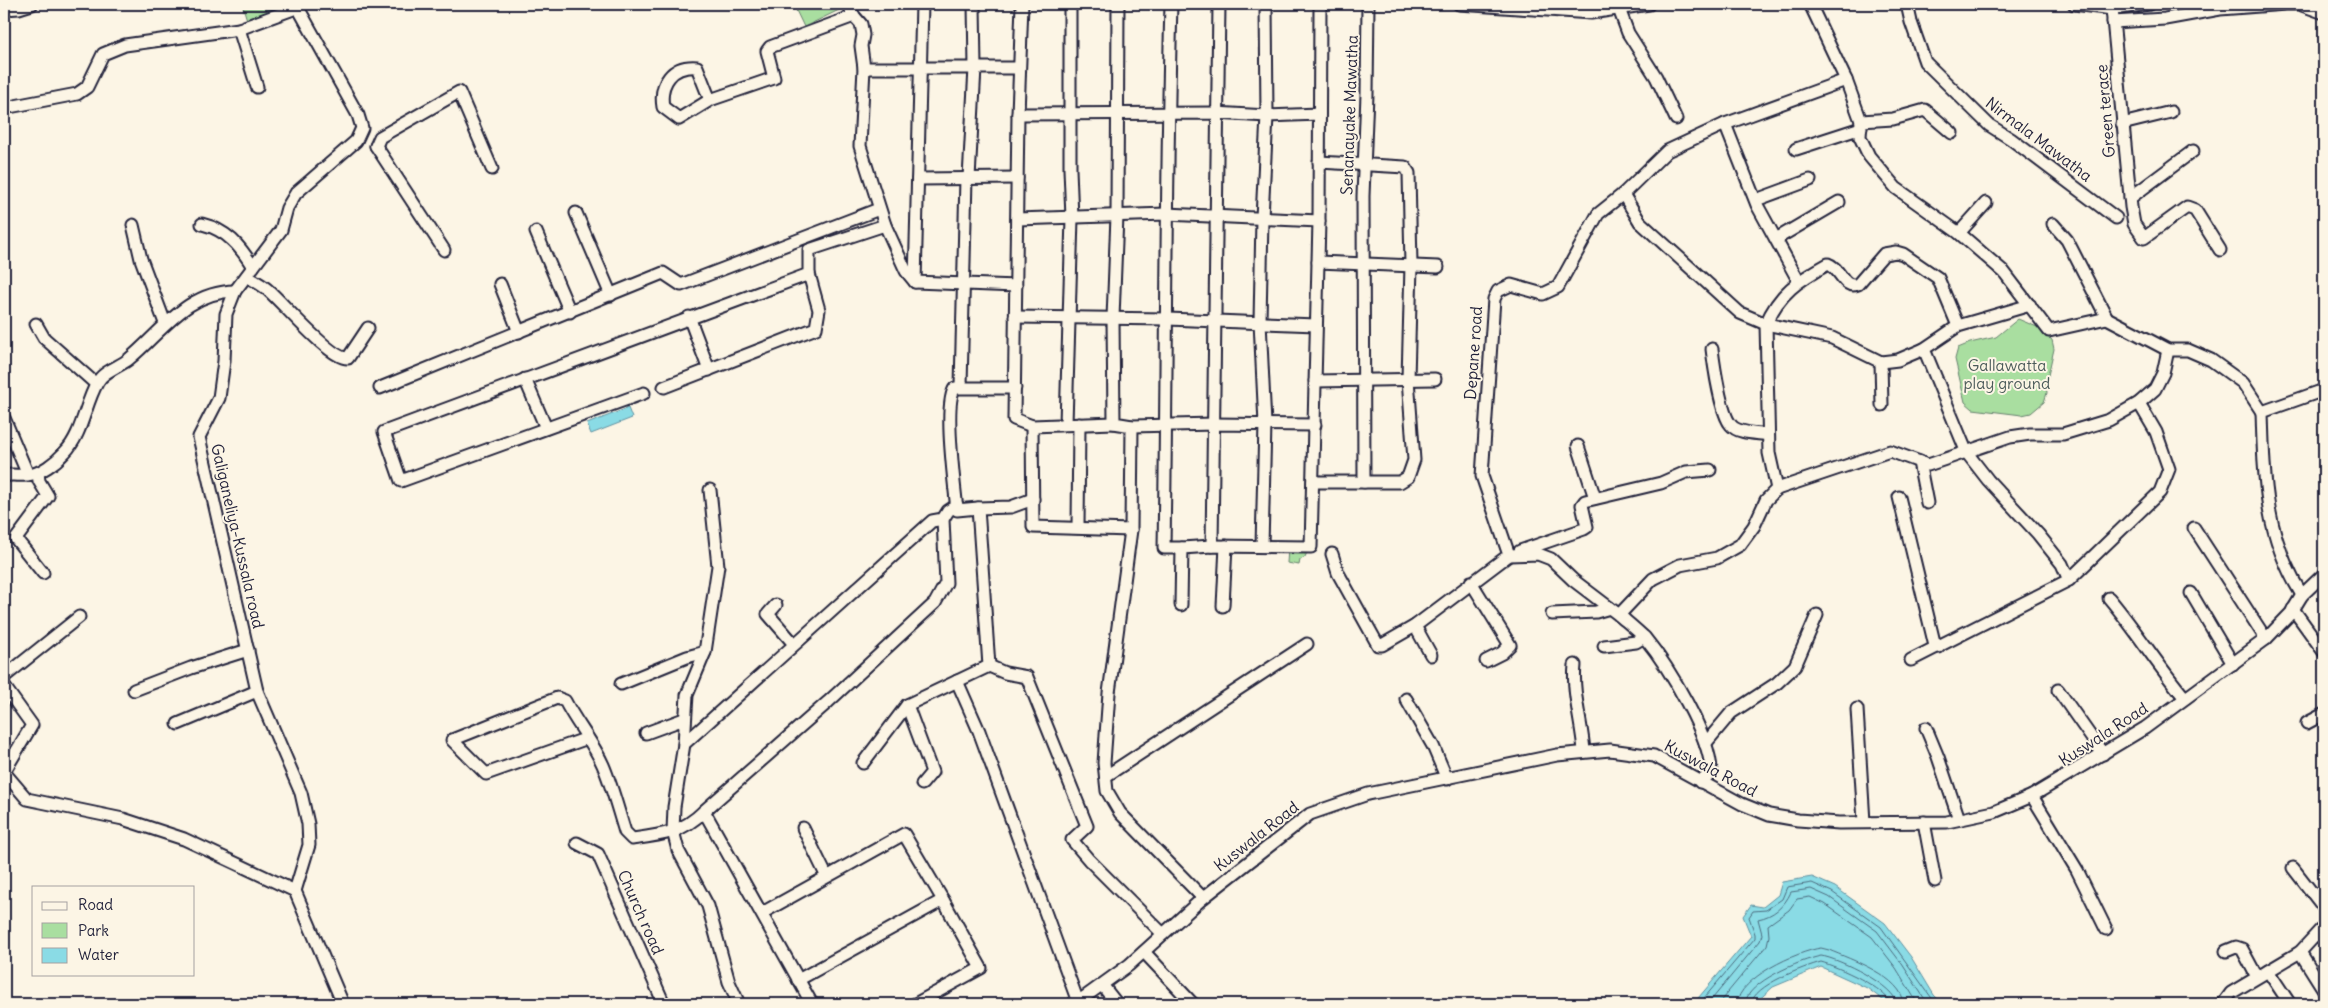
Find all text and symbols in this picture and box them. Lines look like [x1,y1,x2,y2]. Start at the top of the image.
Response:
street label: Senanayake Mawatha [1336,34,1362,196]
street label: Green terace [2091,63,2119,159]
street label: Nirmala Mawatha [1982,92,2096,186]
street label: Depane road [1460,306,1486,400]
park label: Gallawatta play ground [1964,355,2050,393]
street label: Galiganeliya-Kussala road [207,442,269,630]
street label: Kuswala Road [2055,698,2151,770]
street label: Kuswala Road [1661,735,1761,801]
street label: Kuswala Road [1210,797,1302,875]
street label: Church road [613,867,669,957]
legend [32,886,195,976]
text: Road [78,895,113,914]
text: Park [78,921,109,940]
text: Water [78,945,119,964]

